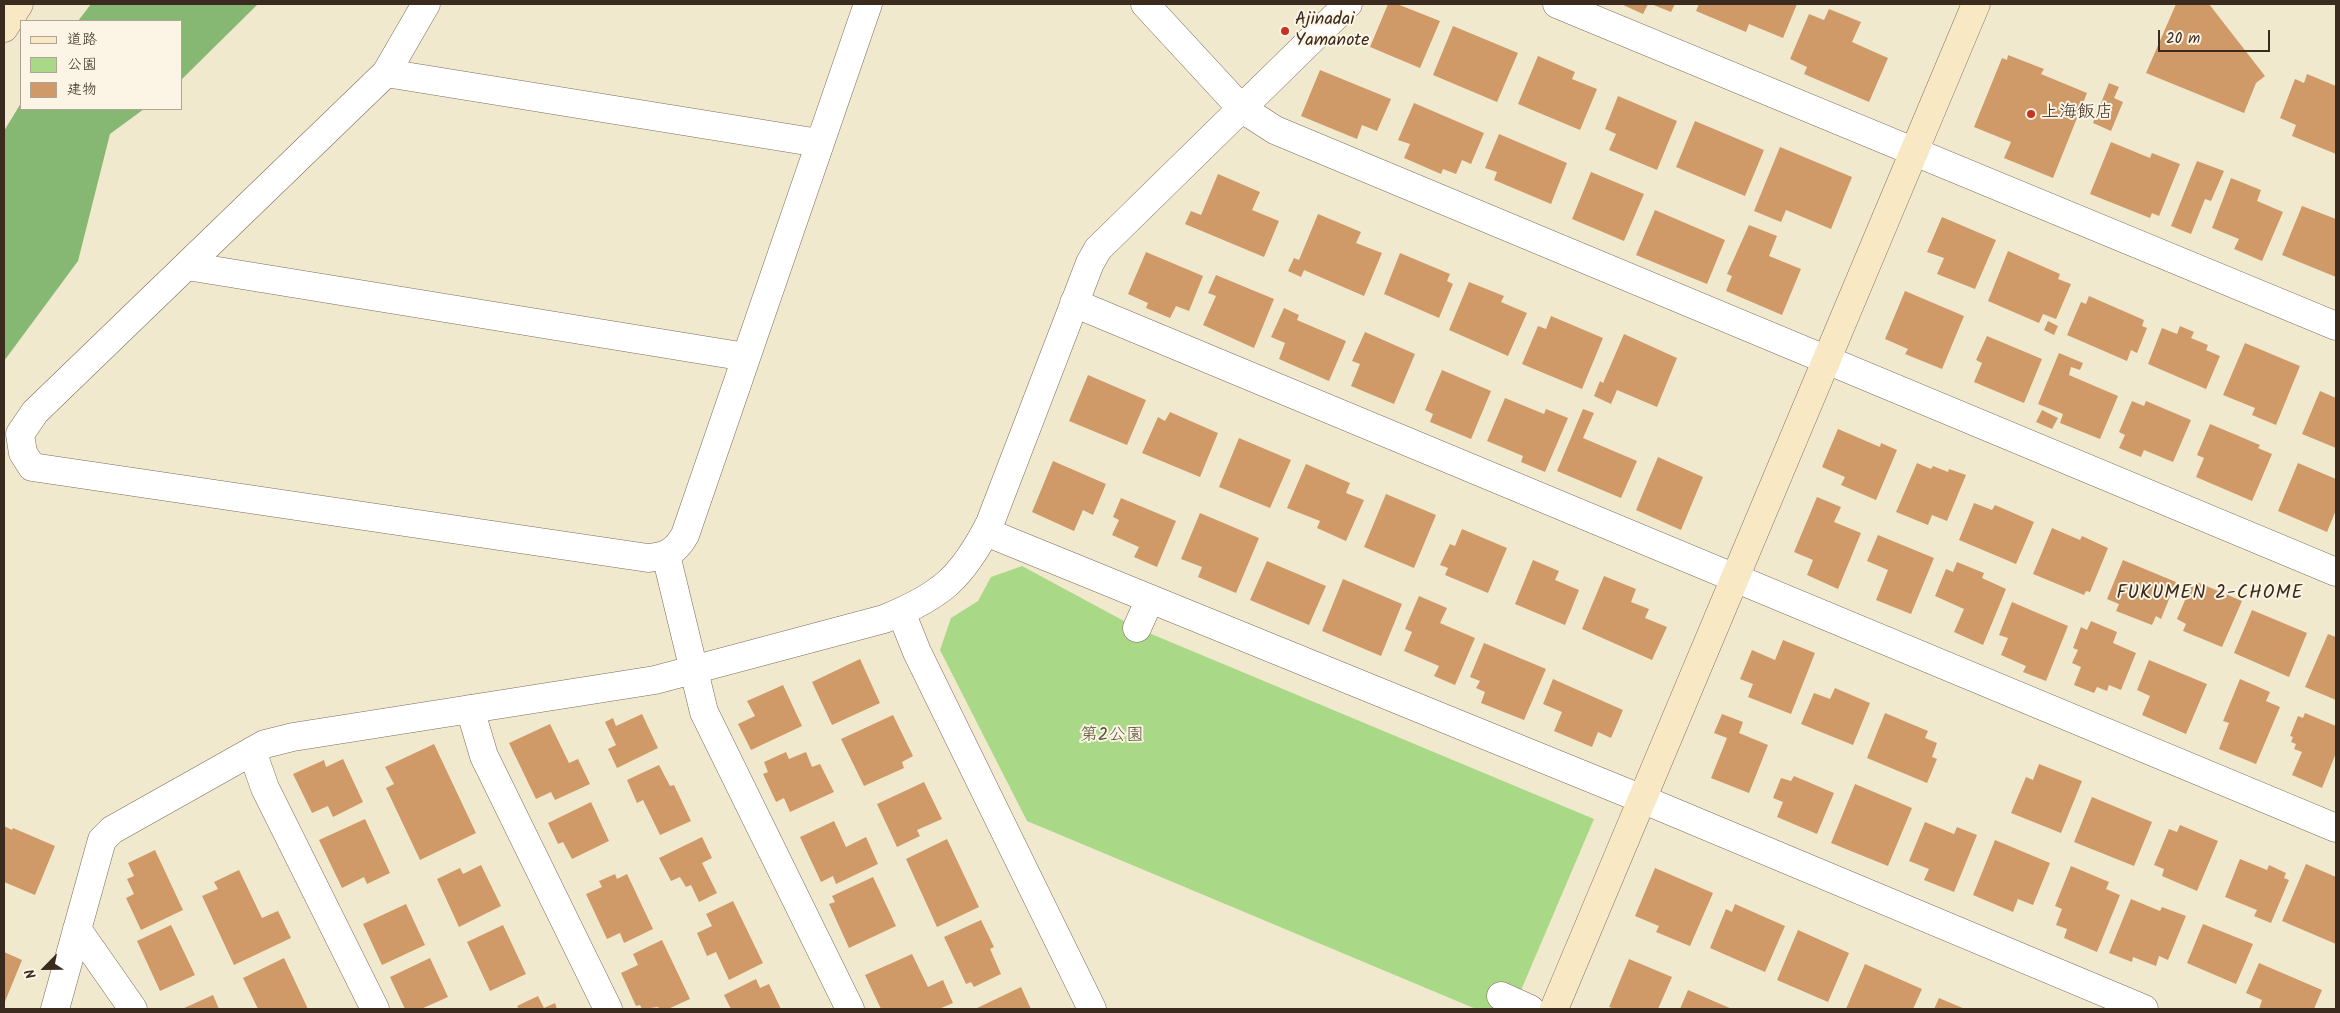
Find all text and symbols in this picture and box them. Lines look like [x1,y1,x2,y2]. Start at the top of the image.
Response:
place label: Ajinadai Yamanote [1295,10,1369,52]
legend [20,20,182,110]
scale bar [2160,20,2272,52]
marker: Ajinadai Yamanote [1279,25,1291,37]
text: 20 m [2166,27,2200,51]
text: 道路 [67,28,97,52]
text: 公園 [67,53,97,77]
text: 建物 [67,78,97,102]
place label: 上海飯店 [2041,103,2113,125]
marker: 上海飯店 [2025,108,2037,120]
district label: FUKUMEN 2-CHOME [2115,584,2305,606]
park label: 第2公園 [1080,726,1144,748]
north arrow [20,943,70,993]
text: N [19,965,43,982]

